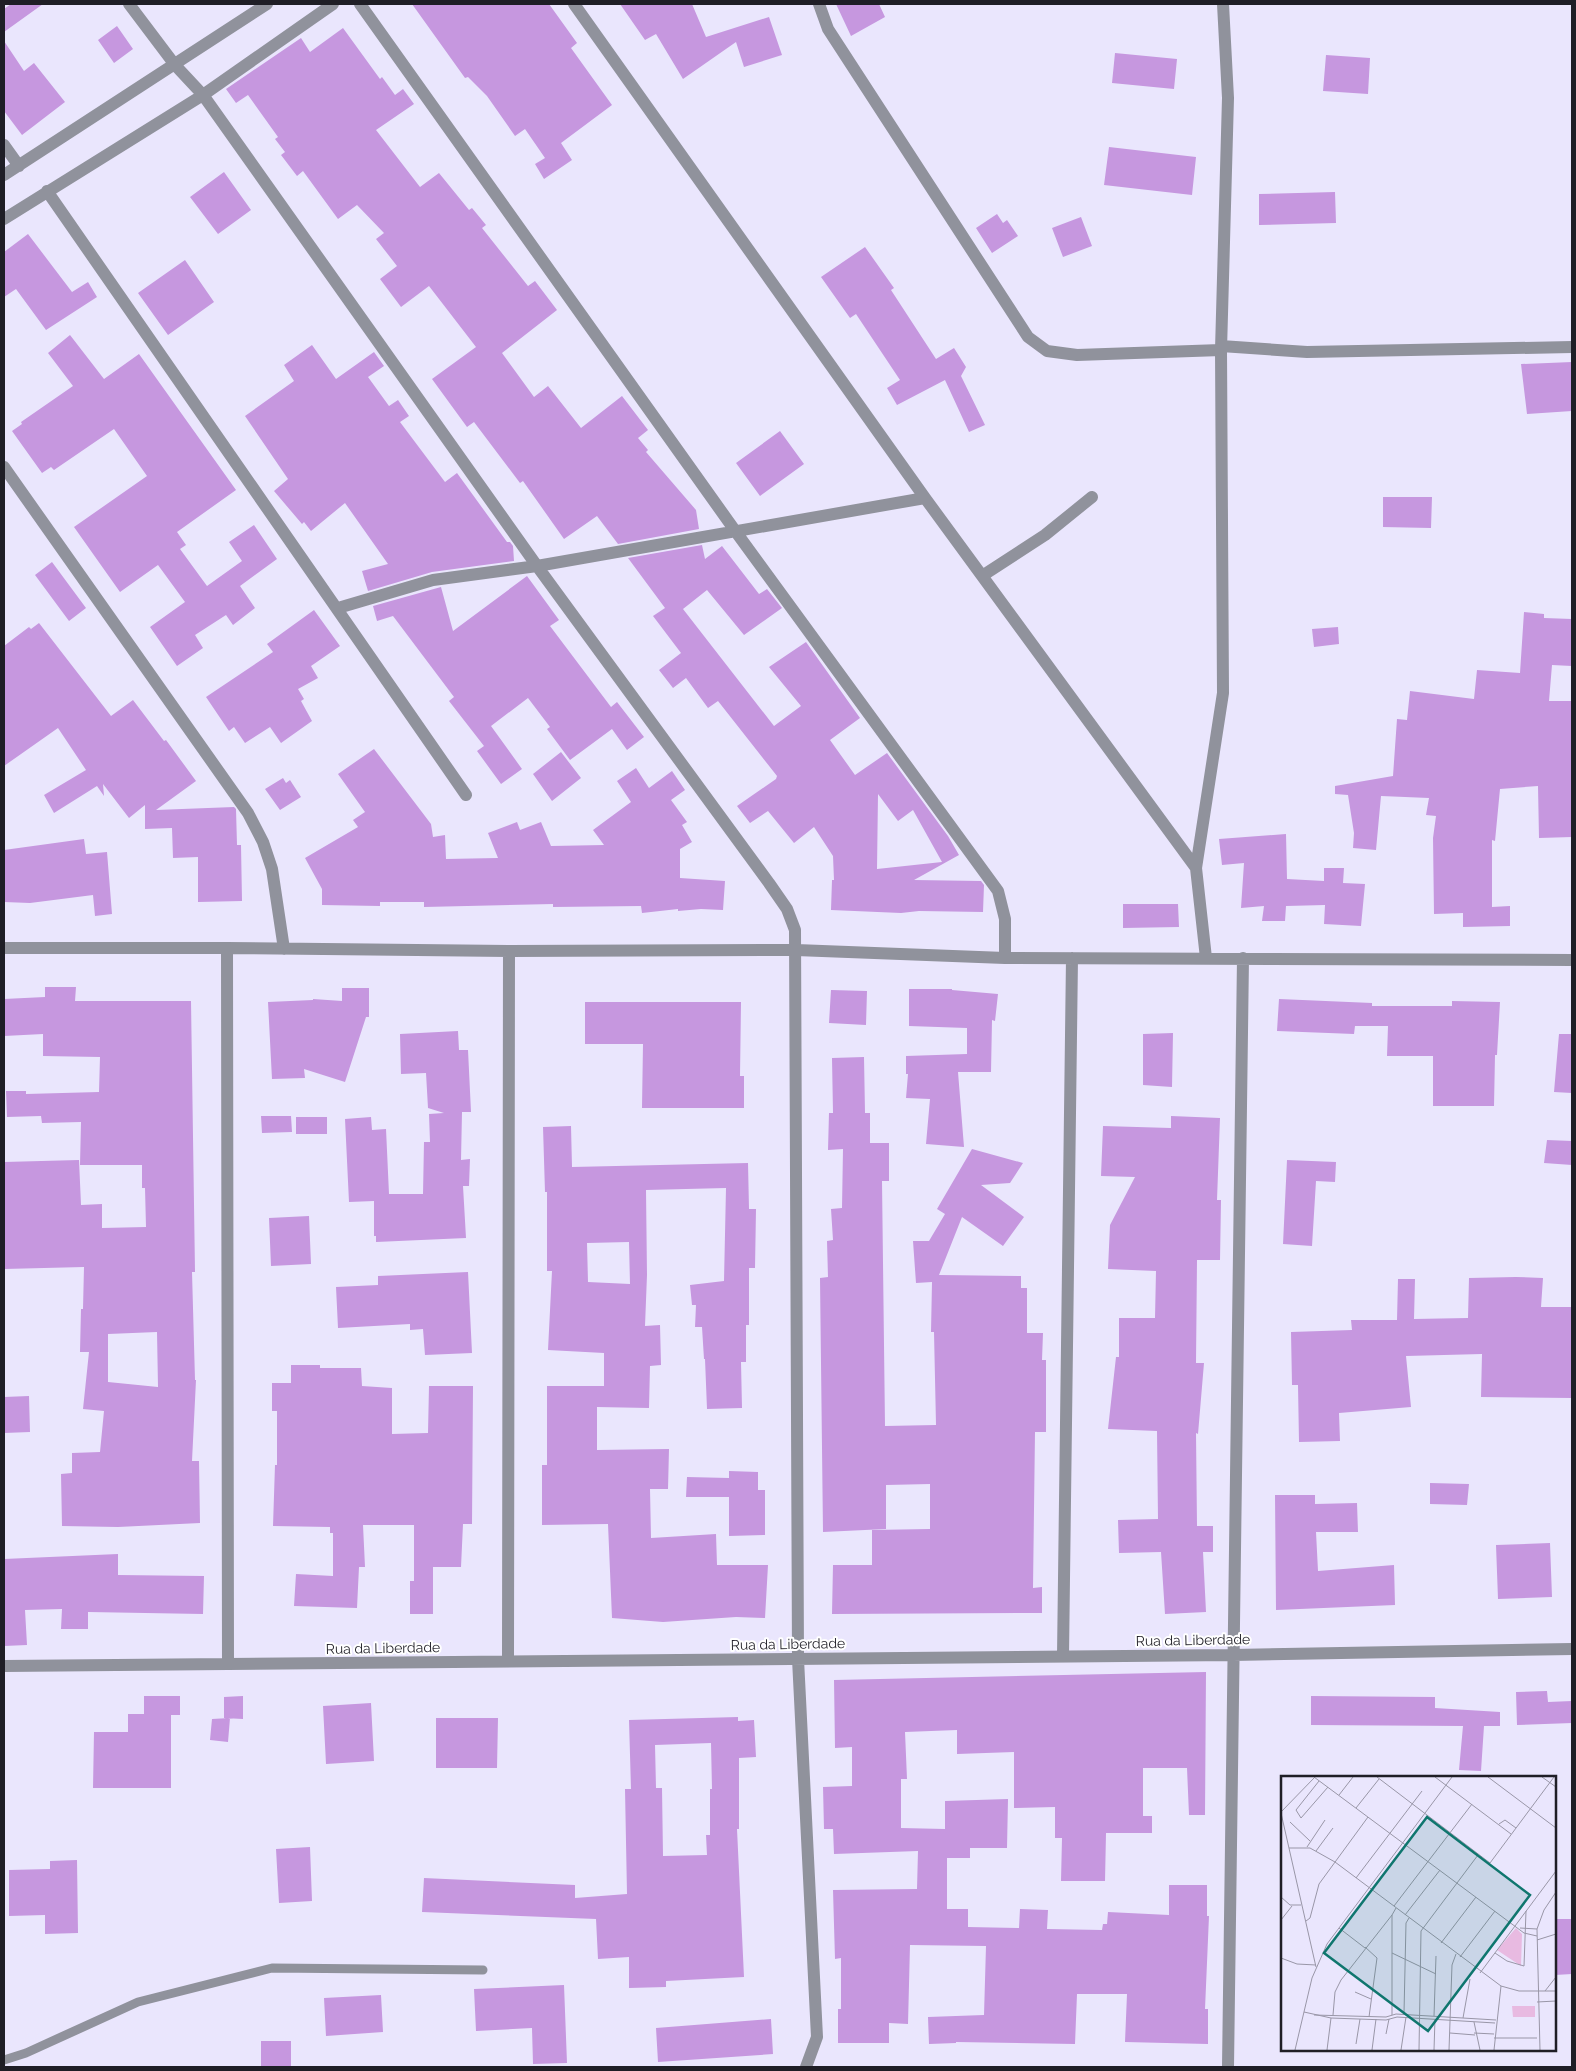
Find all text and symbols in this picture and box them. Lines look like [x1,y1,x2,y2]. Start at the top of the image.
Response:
street label: Rua da Liberdade [1136,1631,1250,1649]
street label: Rua da Liberdade [731,1635,845,1653]
street label: Rua da Liberdade [326,1639,440,1657]
inset map [1281,1776,1556,2051]

